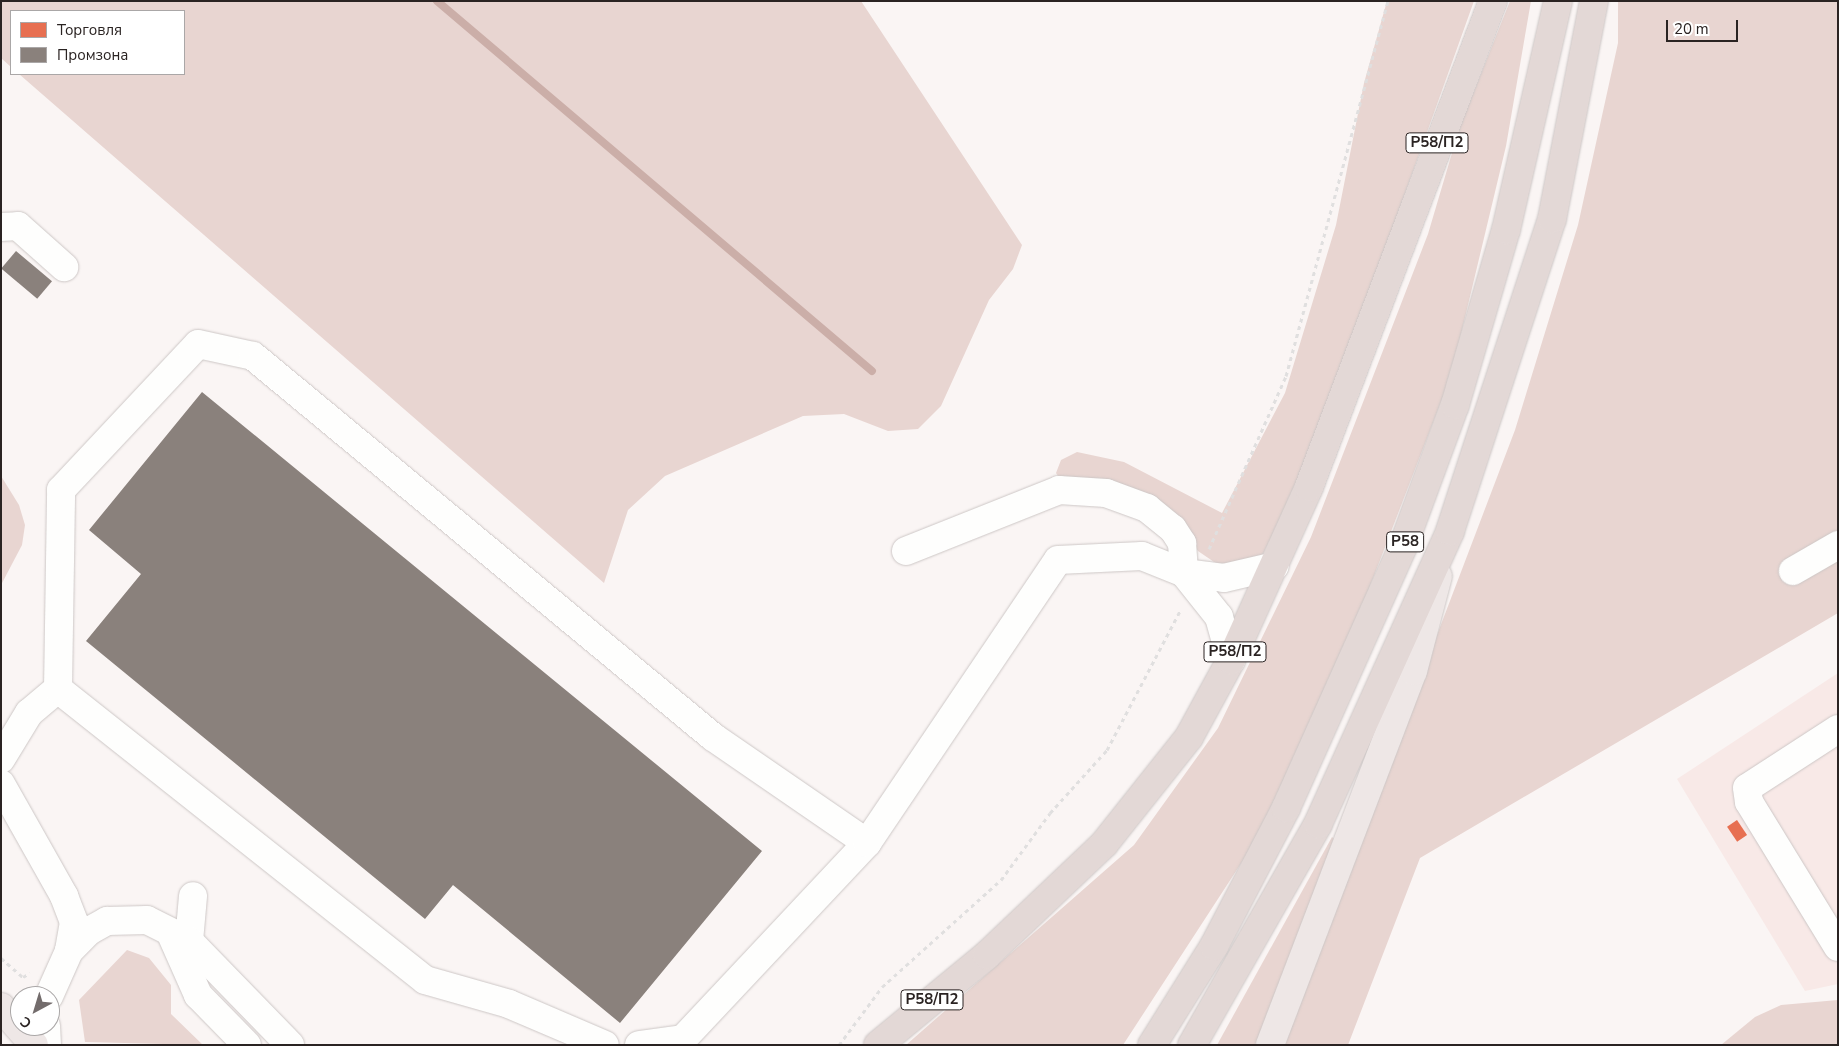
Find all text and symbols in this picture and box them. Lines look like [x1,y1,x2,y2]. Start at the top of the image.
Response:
legend [10,10,185,75]
scale bar [1669,10,1742,42]
text: 20 m [1674,19,1709,39]
text: Торговля [57,20,122,40]
text: Промзона [57,45,128,65]
road number: Р58/П2 [1404,130,1470,156]
road number: Р58 [1385,530,1425,554]
road number: Р58/П2 [1202,640,1268,664]
north arrow [10,986,60,1036]
road number: Р58/П2 [900,988,964,1012]
text: С [16,1012,36,1033]

